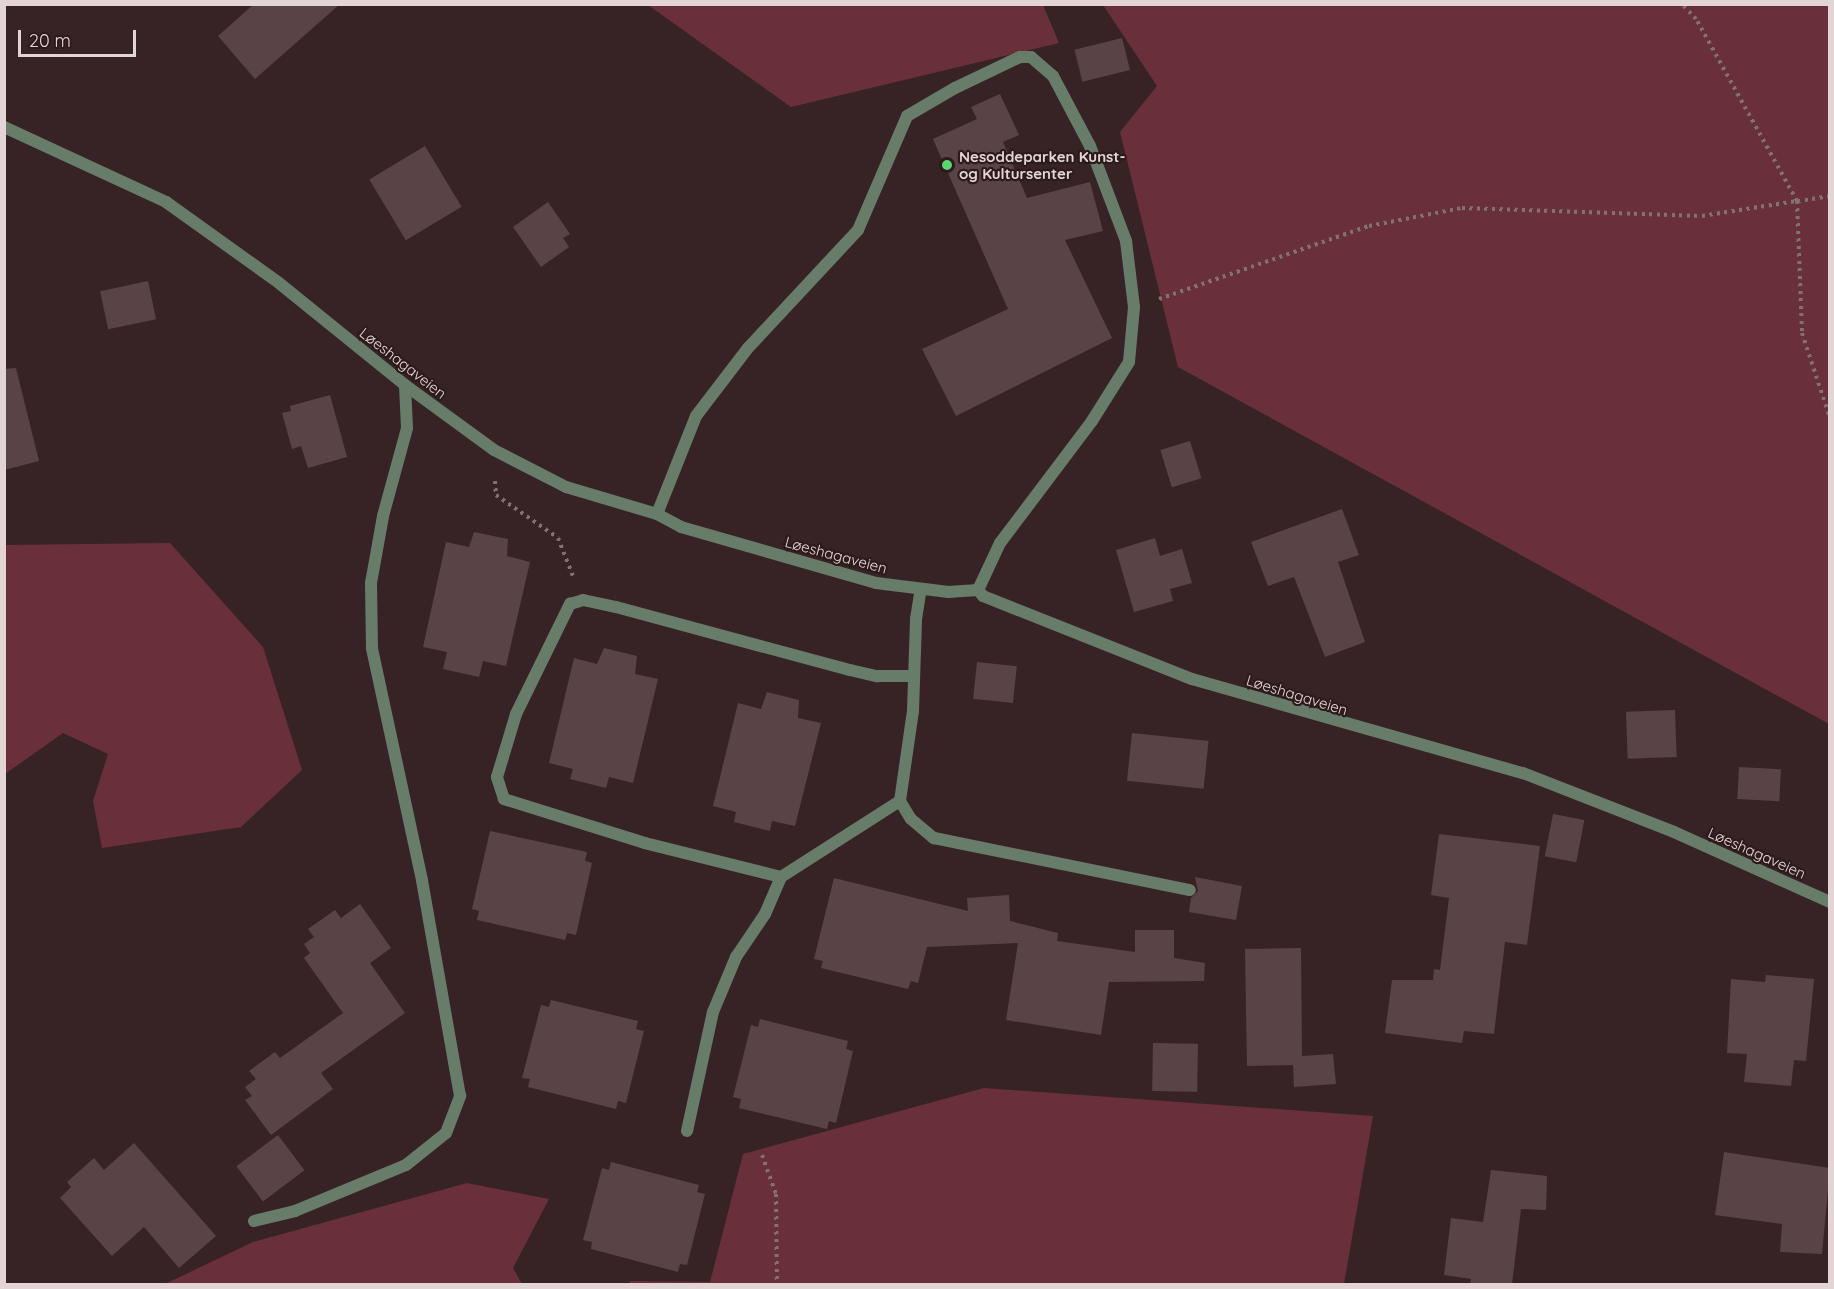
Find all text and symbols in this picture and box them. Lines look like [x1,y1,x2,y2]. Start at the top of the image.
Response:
scale bar [21,18,140,56]
text: 20 m [29,29,71,52]
place label: Nesoddeparken Kunst- og Kultursenter [959,147,1125,182]
marker: Nesoddeparken Kunst- og Kultursenter [940,158,954,172]
street label: Løeshagaveien [356,324,450,402]
street label: Løeshagaveien [783,533,889,577]
street label: Løeshagaveien [1244,671,1350,719]
street label: Løeshagaveien [1705,823,1809,883]

